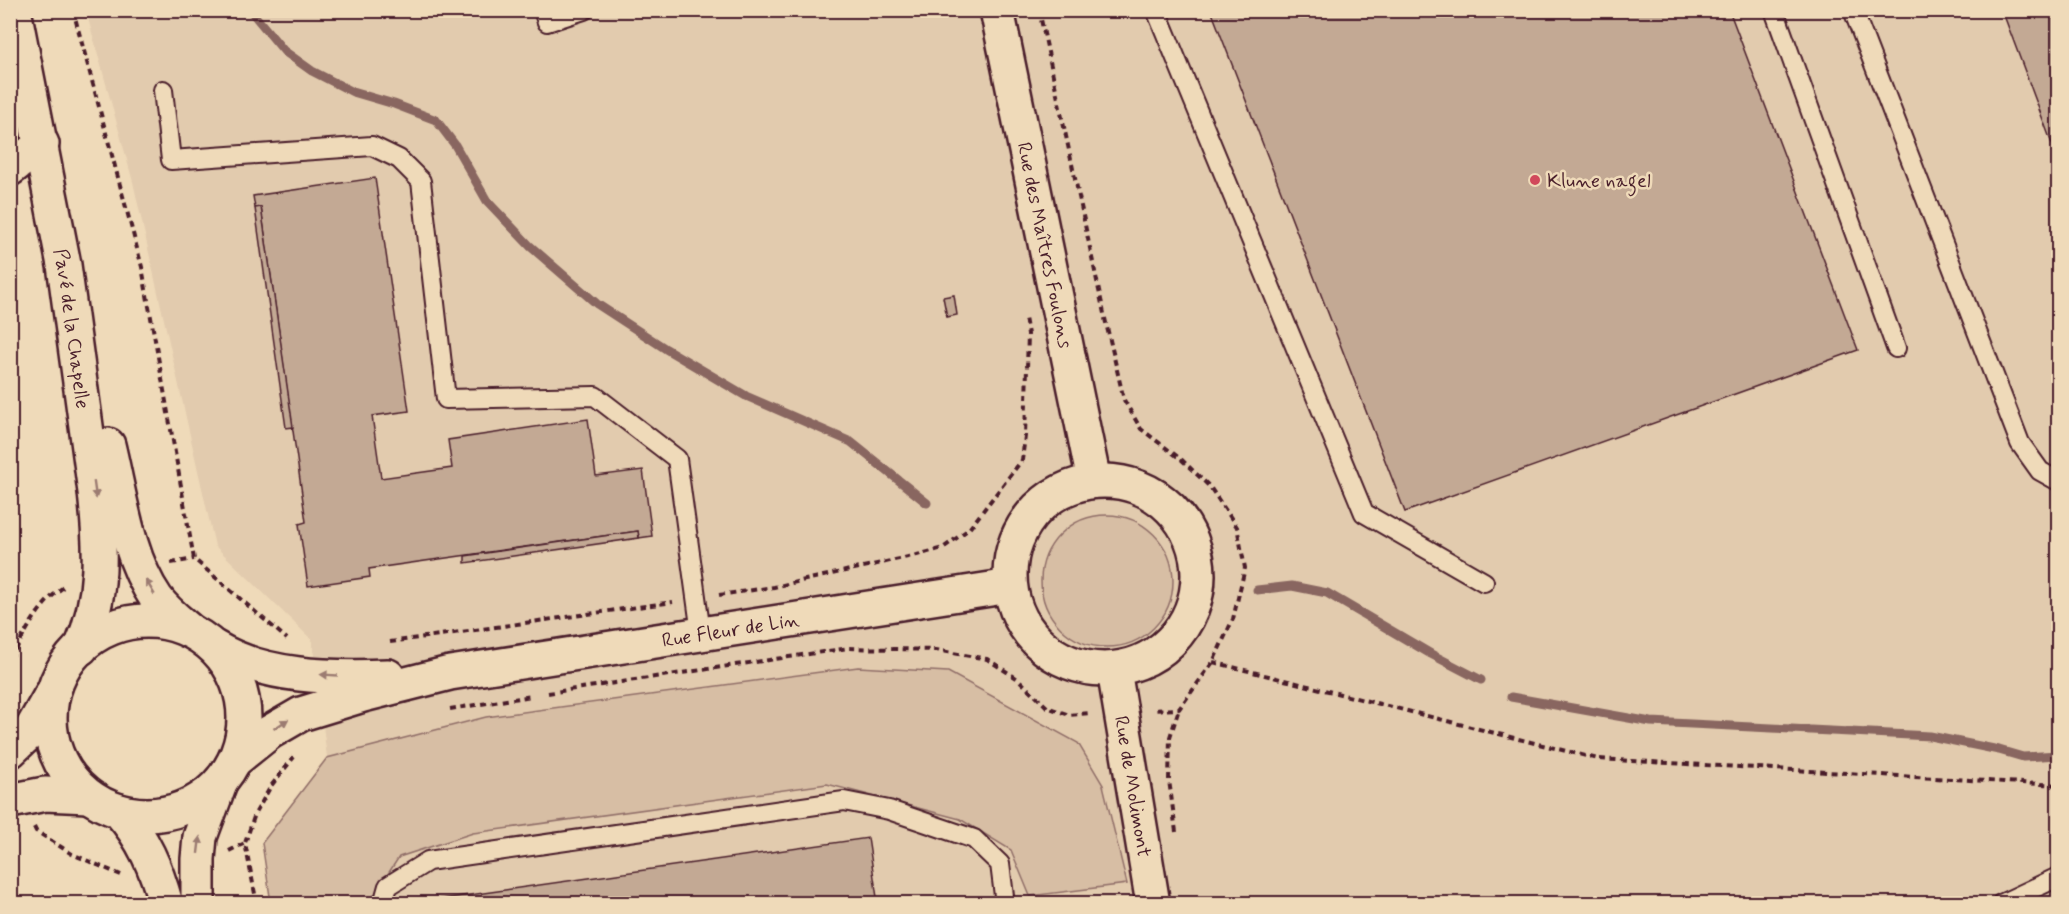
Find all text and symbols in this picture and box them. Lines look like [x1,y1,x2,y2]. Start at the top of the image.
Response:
street label: Rue des Maîtres Foulons [1010,140,1078,351]
place label: Klune nagel [1547,168,1651,197]
marker: Klune nagel [1528,173,1542,187]
street label: Pavé de la Chapelle [46,246,96,411]
one-way arrow [90,480,99,499]
one-way arrow [144,579,155,595]
street label: Rue Fleur de Lin [660,607,802,655]
one-way arrow [319,671,338,680]
street label: Rue de Molimont [1107,714,1157,859]
one-way arrow [273,719,289,730]
one-way arrow [195,836,204,855]

